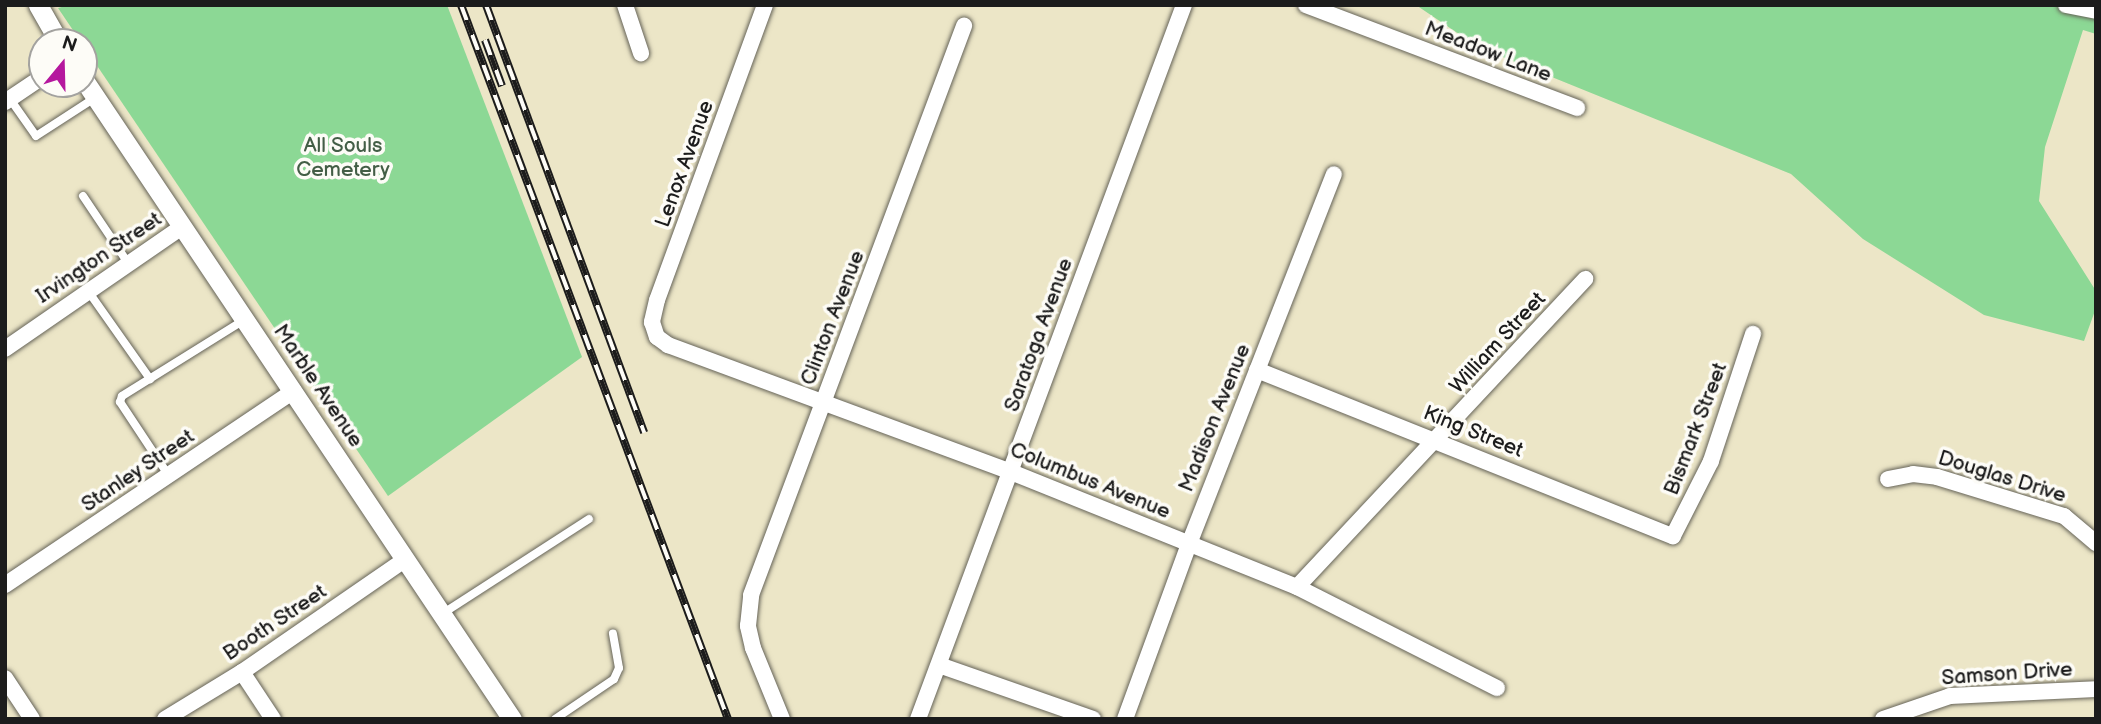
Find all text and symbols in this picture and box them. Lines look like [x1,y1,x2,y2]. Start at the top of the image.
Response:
street label: Meadow Lane [1421,16,1555,88]
north arrow [28,28,98,98]
text: N [59,31,80,58]
street label: Lenox Avenue [650,97,720,231]
park label: All Souls Cemetery [296,133,390,183]
street label: Irvington Street [31,207,167,309]
street label: Clinton Avenue [796,247,870,389]
street label: Saratoga Avenue [1000,255,1078,415]
street label: William Street [1444,287,1552,399]
street label: Marble Avenue [268,320,368,452]
street label: Madison Avenue [1174,340,1256,496]
street label: Bismark Street [1659,359,1733,499]
street label: King Street [1419,401,1527,463]
street label: Stanley Street [76,424,200,518]
street label: Columbus Avenue [1006,437,1174,525]
street label: Douglas Drive [1935,446,2069,508]
street label: Booth Street [218,579,332,667]
street label: Samson Drive [1941,657,2073,691]

